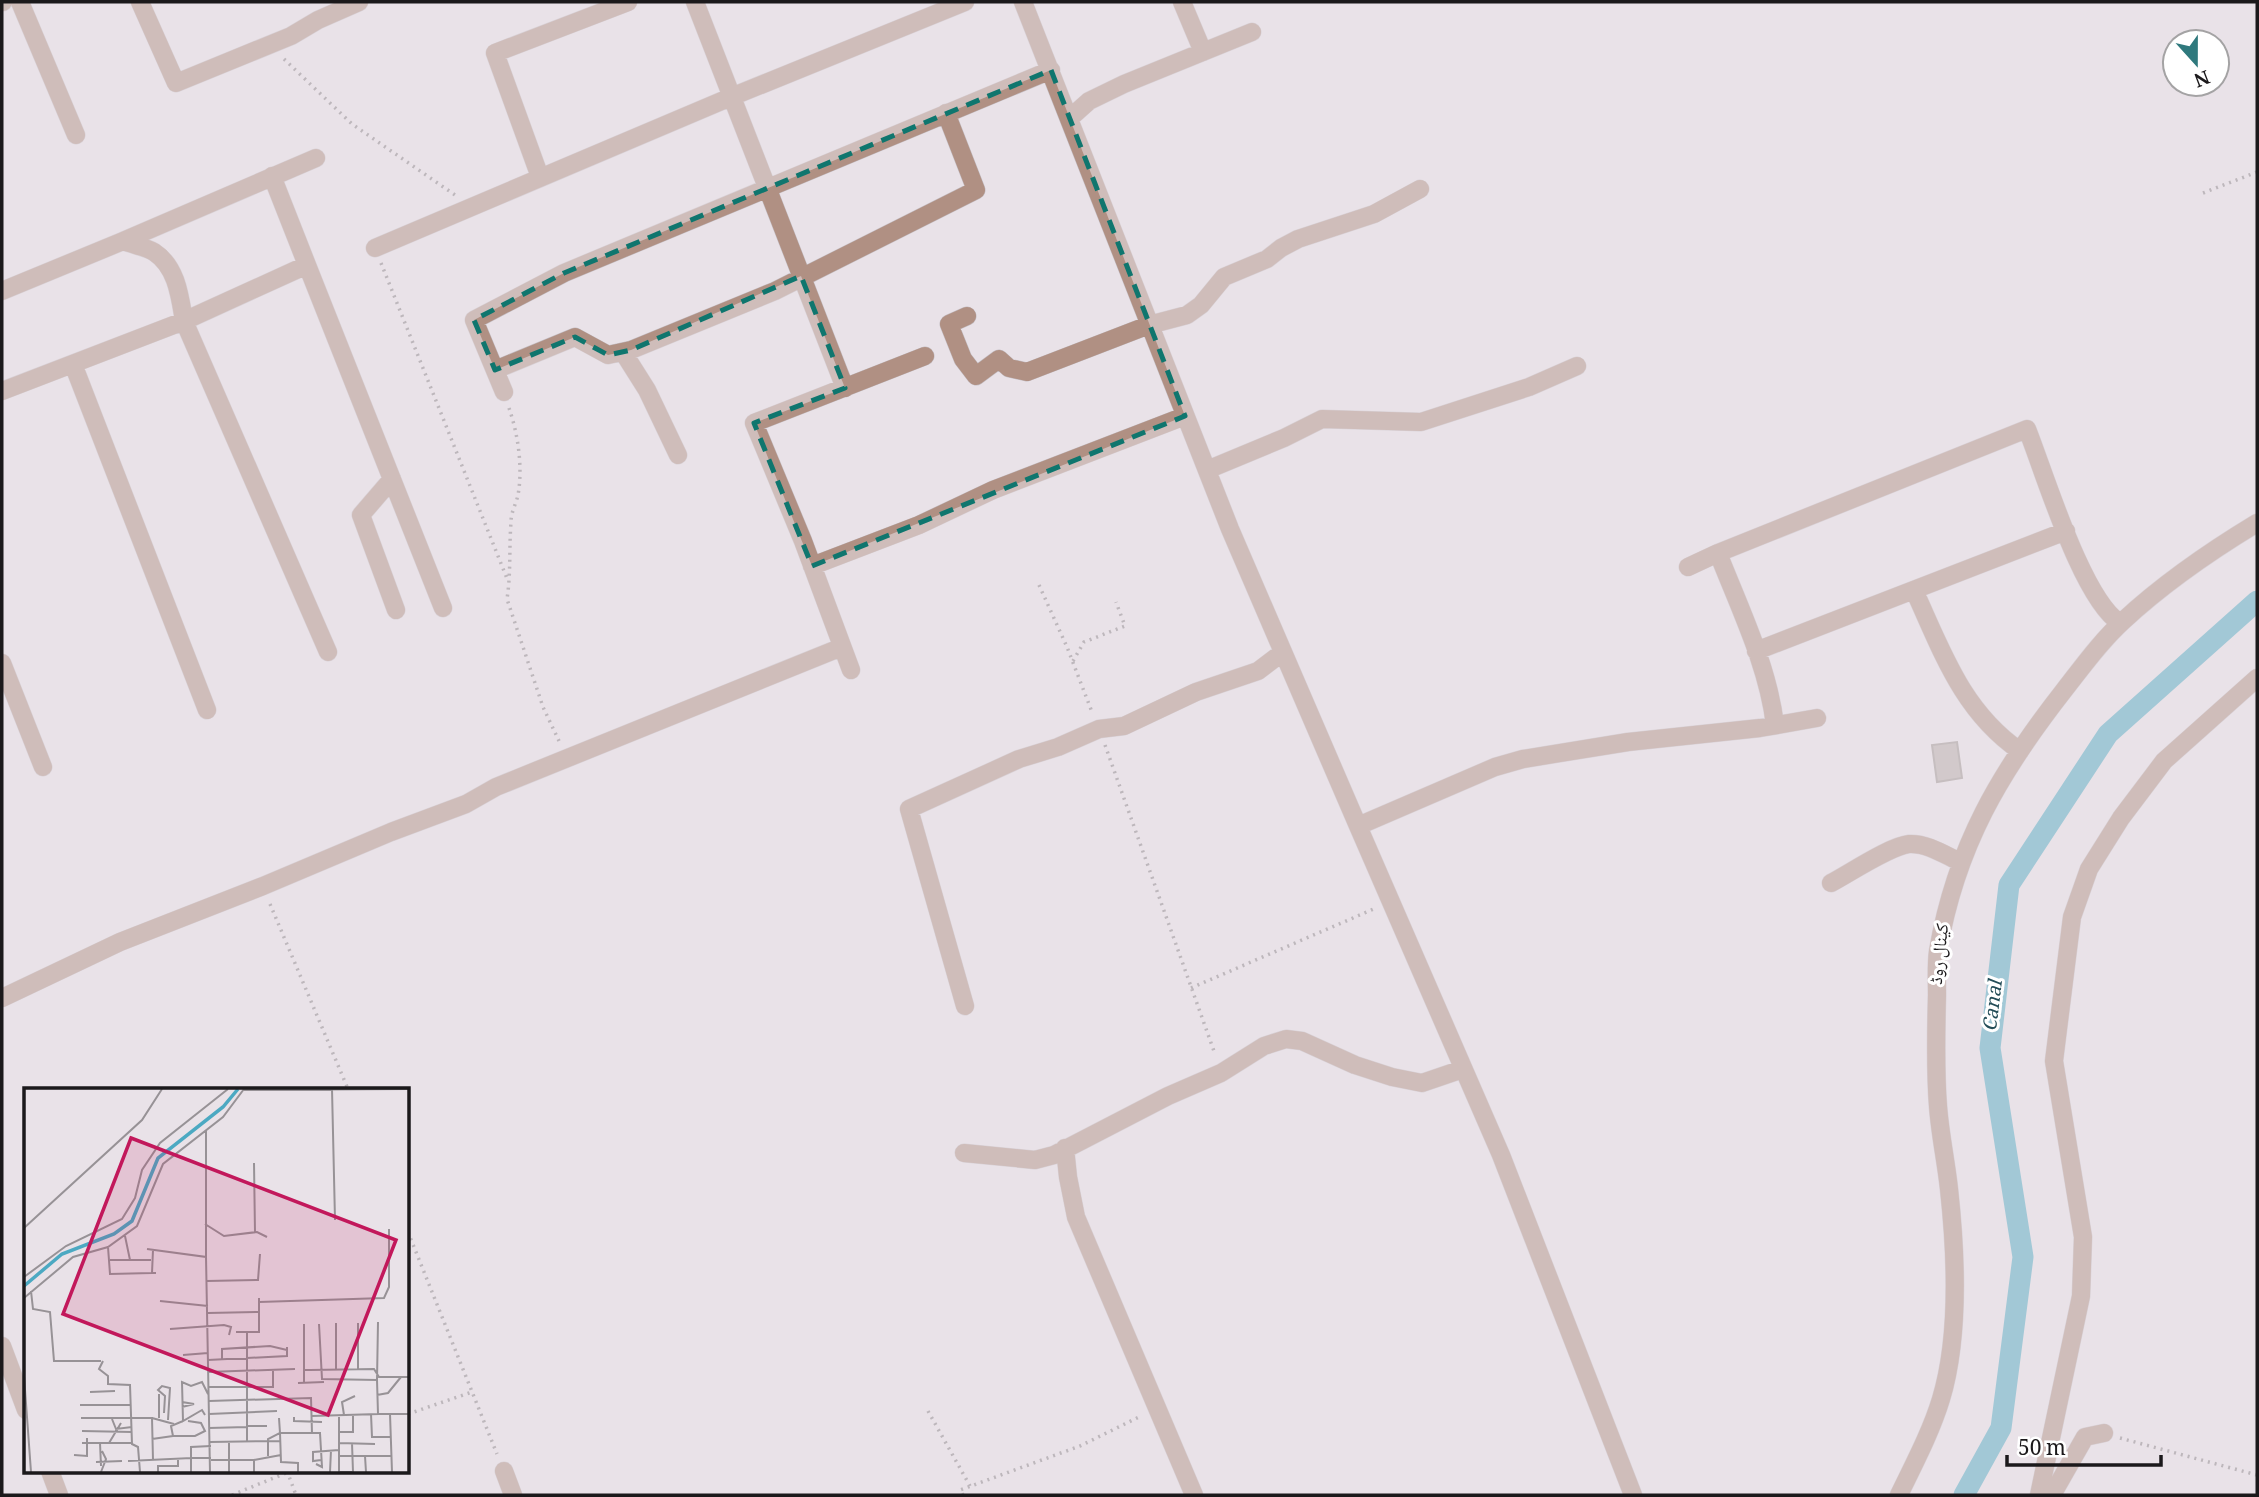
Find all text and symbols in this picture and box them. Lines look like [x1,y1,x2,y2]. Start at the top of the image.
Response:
north arrow [2161,28,2231,98]
text: N [2188,58,2214,94]
street label: کینال روڈ [1923,921,1959,986]
water label: Canal [1976,977,2014,1033]
inset map [24,1088,410,1472]
scale bar [2007,1424,2161,1468]
text: 50 m [2018,1433,2066,1468]

